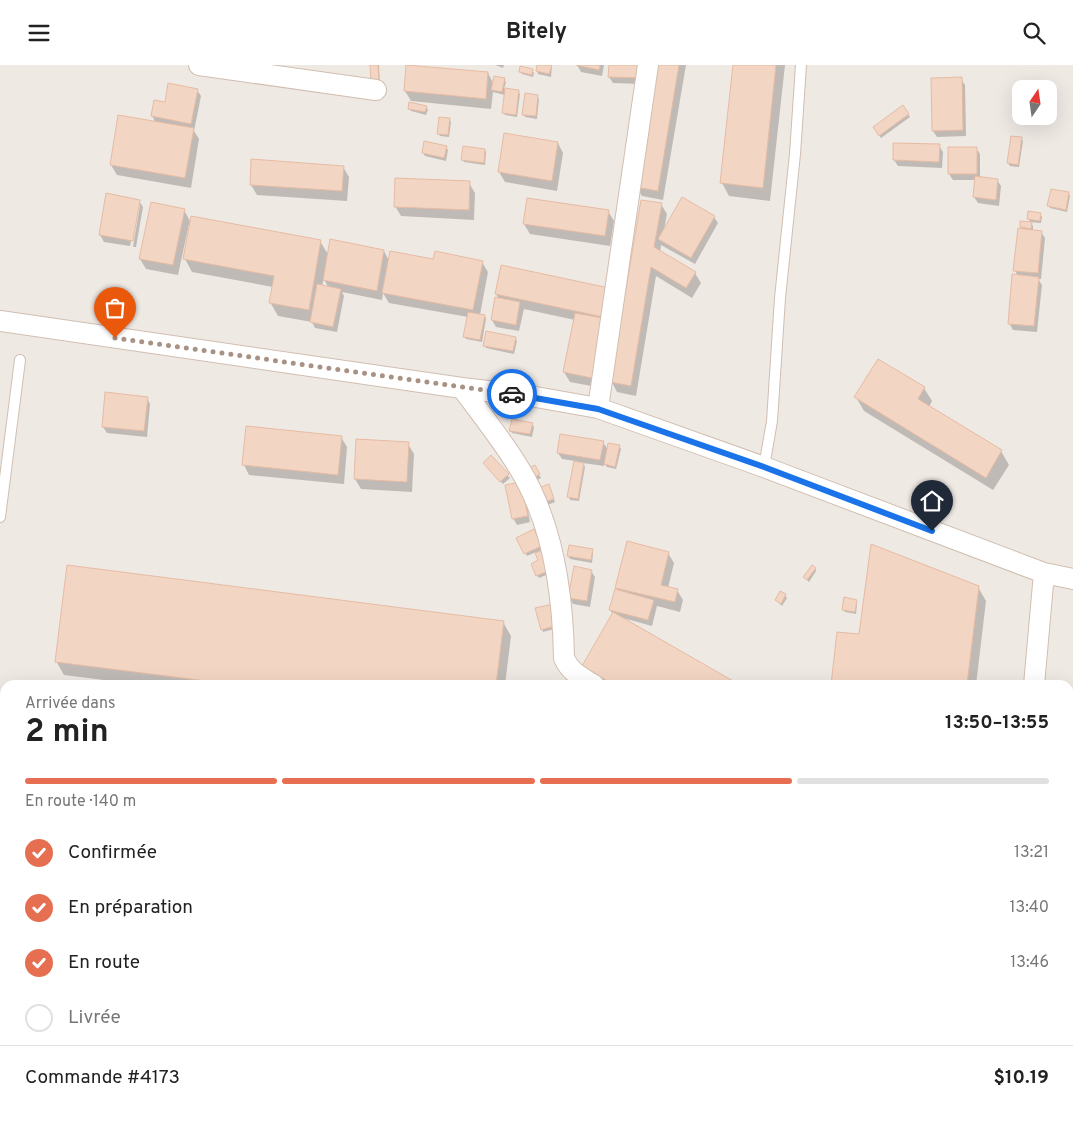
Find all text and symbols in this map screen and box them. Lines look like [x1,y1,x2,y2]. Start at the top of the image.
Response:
icon: menu [25,19,53,47]
text: Bitely [506,19,567,46]
icon: search [1020,19,1048,47]
north arrow [1012,80,1058,125]
map controls [1012,80,1057,125]
pin [94,287,136,338]
icon: bag [101,294,129,322]
courier [487,369,537,419]
icon: car [498,380,526,408]
pin [911,480,953,531]
icon: home [918,487,946,515]
text: Arrivée dans [25,694,115,714]
text: 13:50–13:55 [945,711,1049,735]
text: 2 min [25,713,109,753]
text: En route · 140 m [25,792,136,812]
icon: check [25,839,53,867]
text: Confirmée [68,841,157,865]
text: 13:21 [1014,843,1049,863]
icon: check [25,894,53,922]
text: En préparation [68,896,193,920]
text: 13:40 [1010,898,1049,918]
icon: check [25,949,53,977]
text: En route [68,951,140,975]
text: 13:46 [1010,953,1049,973]
text: Livrée [68,1006,121,1030]
text: Commande #4173 [25,1066,180,1090]
text: $10.19 [994,1066,1049,1090]

